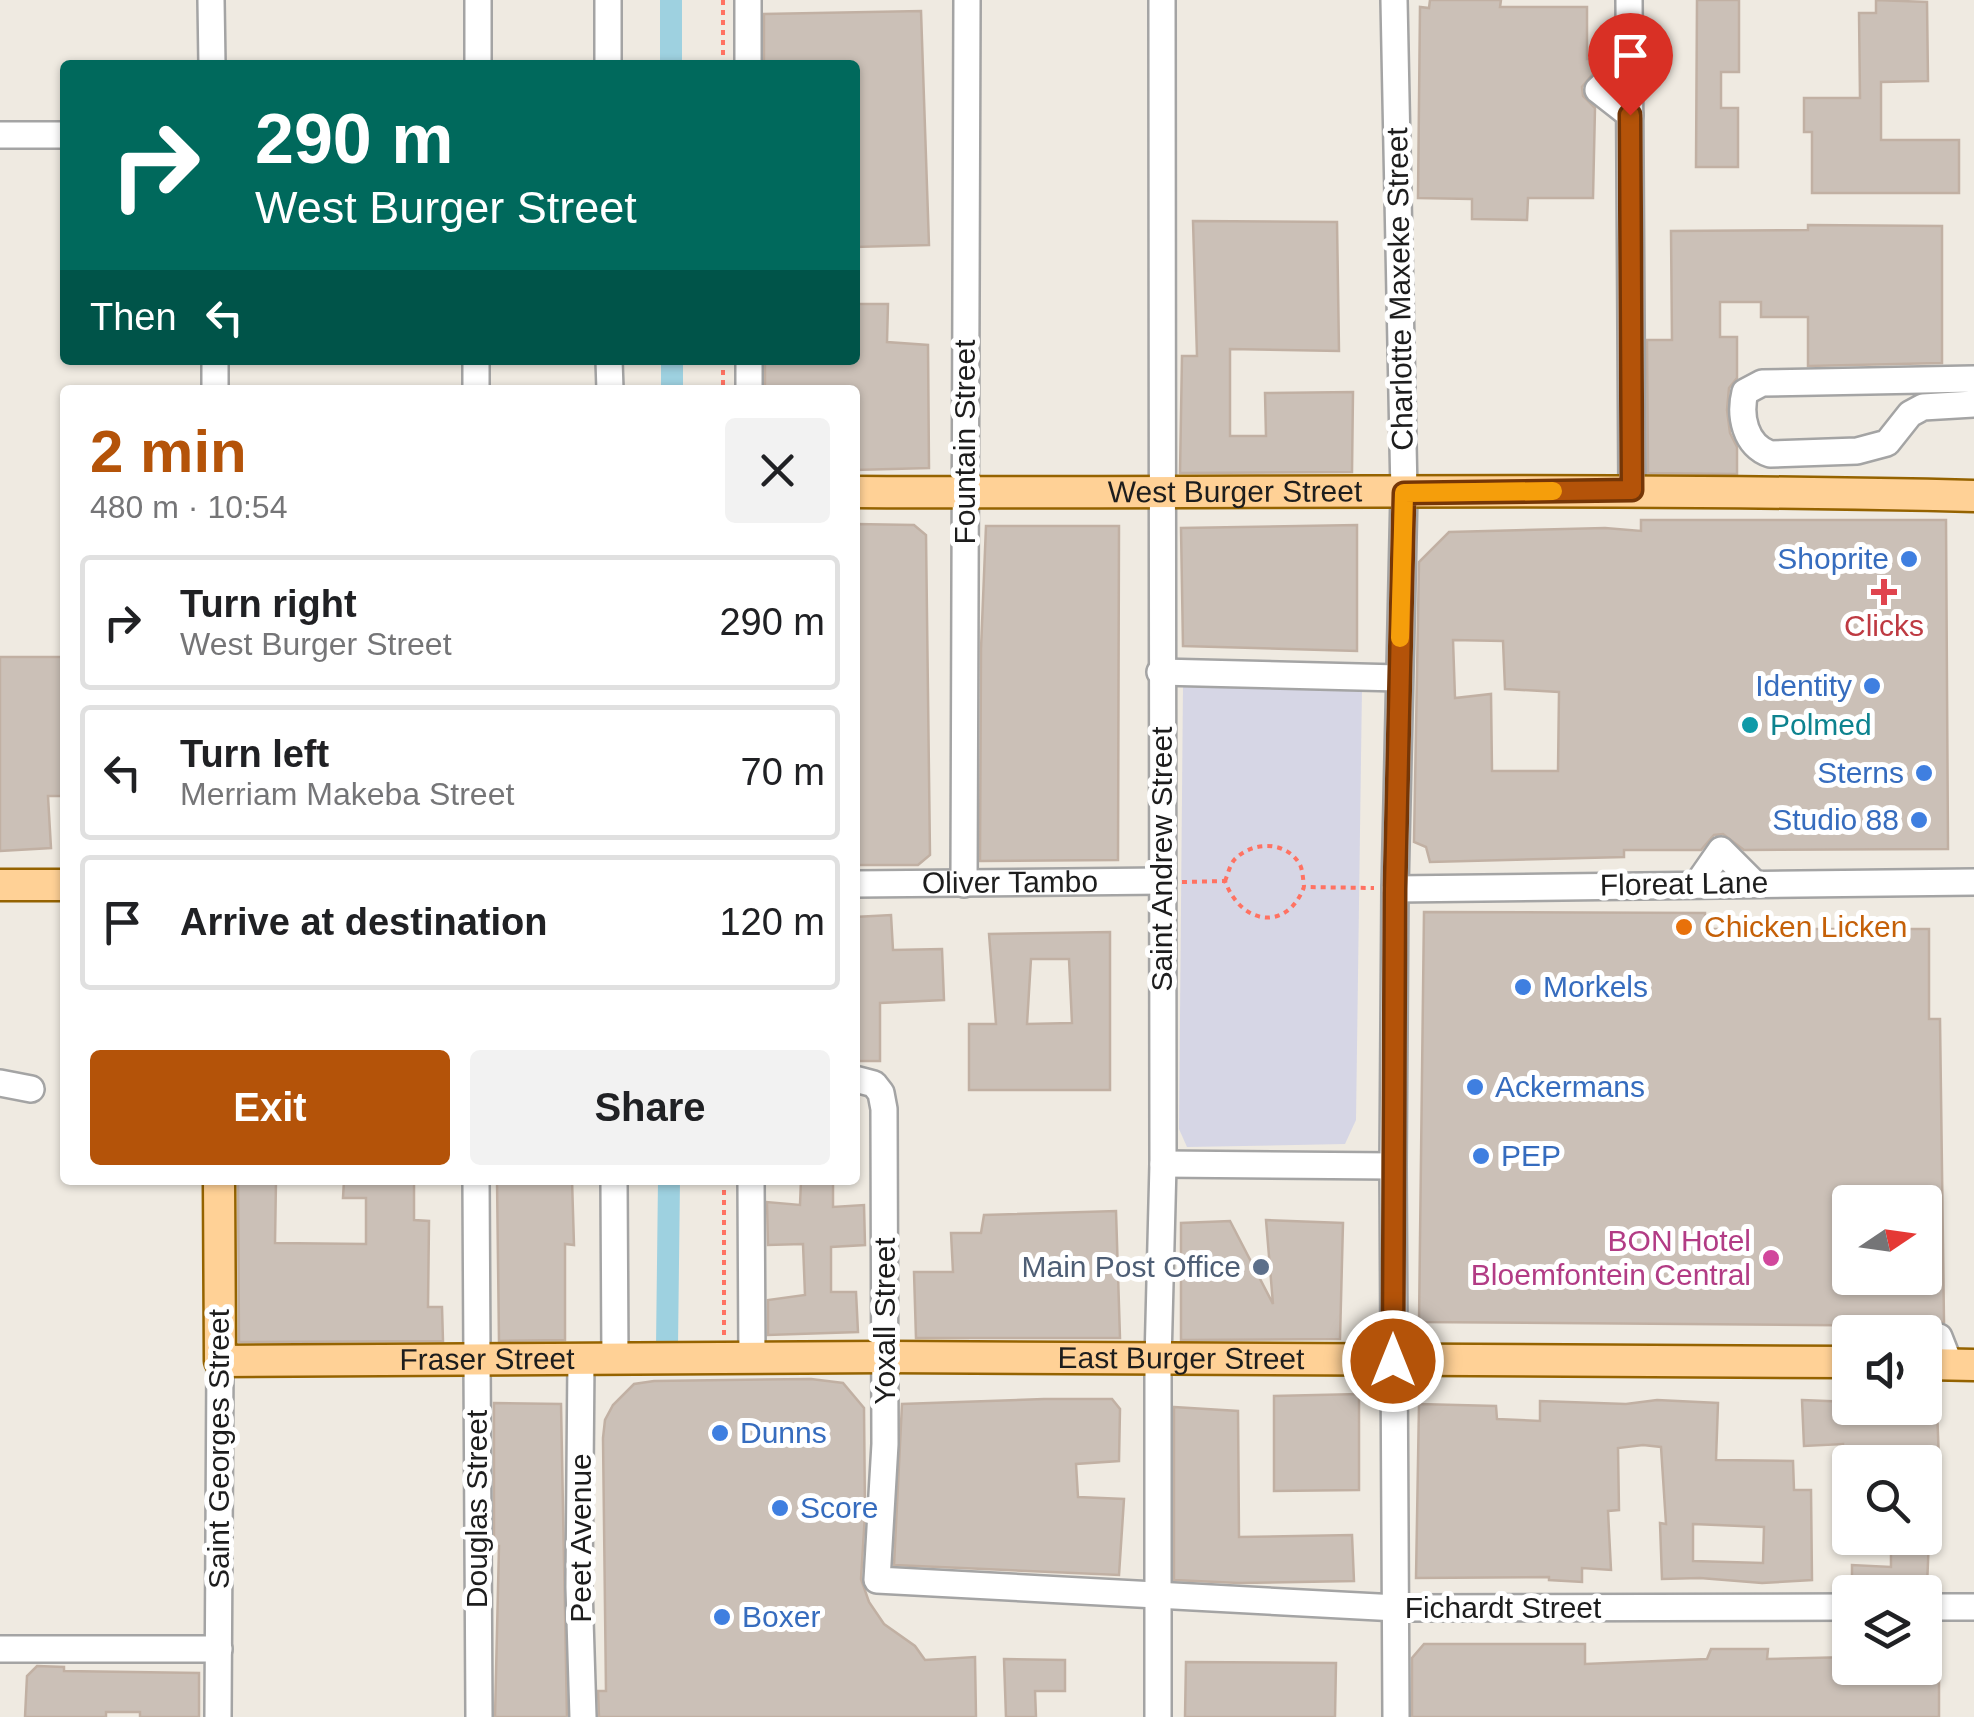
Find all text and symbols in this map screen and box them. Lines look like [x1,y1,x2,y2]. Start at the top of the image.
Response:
pin [1588,13,1673,116]
icon: arrive [1603,28,1658,83]
icon: right [90,100,220,230]
text: 290 m [255,100,453,178]
street label: Charlotte Maxeke Street [1380,126,1419,451]
text: West Burger Street [255,182,637,233]
icon: left [197,290,252,345]
text: Then [90,296,177,338]
street label: Fountain Street [948,339,981,545]
text: 2 min [90,418,247,485]
button: close [725,418,830,523]
street label: West Burger Street [1108,474,1363,508]
text: 480 m · 10:54 [90,489,287,525]
place label: Shoprite [1777,542,1889,575]
marker: Shoprite [1898,548,1920,570]
marker: Clicks [1873,581,1895,603]
text: Turn right [180,583,357,625]
icon: right [95,595,150,650]
text: 290 m [719,601,825,643]
place label: Clicks [1844,609,1924,642]
text: West Burger Street [180,626,452,662]
place label: Identity [1755,669,1852,702]
marker: Identity [1861,675,1883,697]
place label: Polmed [1770,708,1872,741]
marker: Polmed [1739,714,1761,736]
street label: Saint Andrew Street [1145,726,1178,992]
text: Turn left [180,733,329,775]
icon: left [95,745,150,800]
text: 70 m [741,751,825,793]
place label: Sterns [1817,756,1904,789]
marker: Sterns [1913,762,1935,784]
text: Merriam Makeba Street [180,776,514,812]
place label: Studio 88 [1772,803,1899,836]
marker: Studio 88 [1908,809,1930,831]
street label: Oliver Tambo [922,865,1098,899]
street label: Floreat Lane [1599,866,1768,901]
icon: arrive [95,895,150,950]
text: Arrive at destination [180,901,547,943]
text: 120 m [719,901,825,943]
place label: Chicken Licken [1704,910,1907,943]
marker: Chicken Licken [1673,916,1695,938]
place label: Morkels [1543,970,1648,1003]
marker: Morkels [1512,976,1534,998]
button: Exit [90,1050,450,1165]
button: Share [470,1050,830,1165]
place label: Ackermans [1495,1070,1645,1103]
marker: Ackermans [1464,1076,1486,1098]
place label: PEP [1501,1139,1561,1172]
marker: PEP [1470,1145,1492,1167]
north arrow [1832,1185,1942,1295]
map controls [1832,1185,1942,1685]
place label: BON Hotel Bloemfontein Central [1471,1224,1751,1291]
street label: Yoxall Street [868,1237,901,1405]
marker: BON Hotel Bloemfontein Central [1760,1247,1782,1269]
place label: Main Post Office [1021,1250,1241,1283]
marker: Main Post Office [1250,1256,1272,1278]
street label: Saint Georges Street [202,1308,235,1589]
position arrow [1341,1309,1445,1413]
button: sound [1832,1315,1942,1425]
street label: East Burger Street [1057,1341,1305,1375]
street label: Fraser Street [399,1342,575,1376]
street label: Douglas Street [460,1409,493,1608]
place label: Dunns [740,1416,827,1449]
marker: Dunns [709,1422,731,1444]
button: search [1832,1445,1942,1555]
street label: Peet Avenue [564,1453,597,1623]
place label: Score [800,1491,878,1524]
marker: Score [769,1497,791,1519]
button: layers [1832,1575,1942,1685]
street label: Fichardt Street [1405,1591,1602,1624]
place label: Boxer [742,1600,820,1633]
marker: Boxer [711,1606,733,1628]

